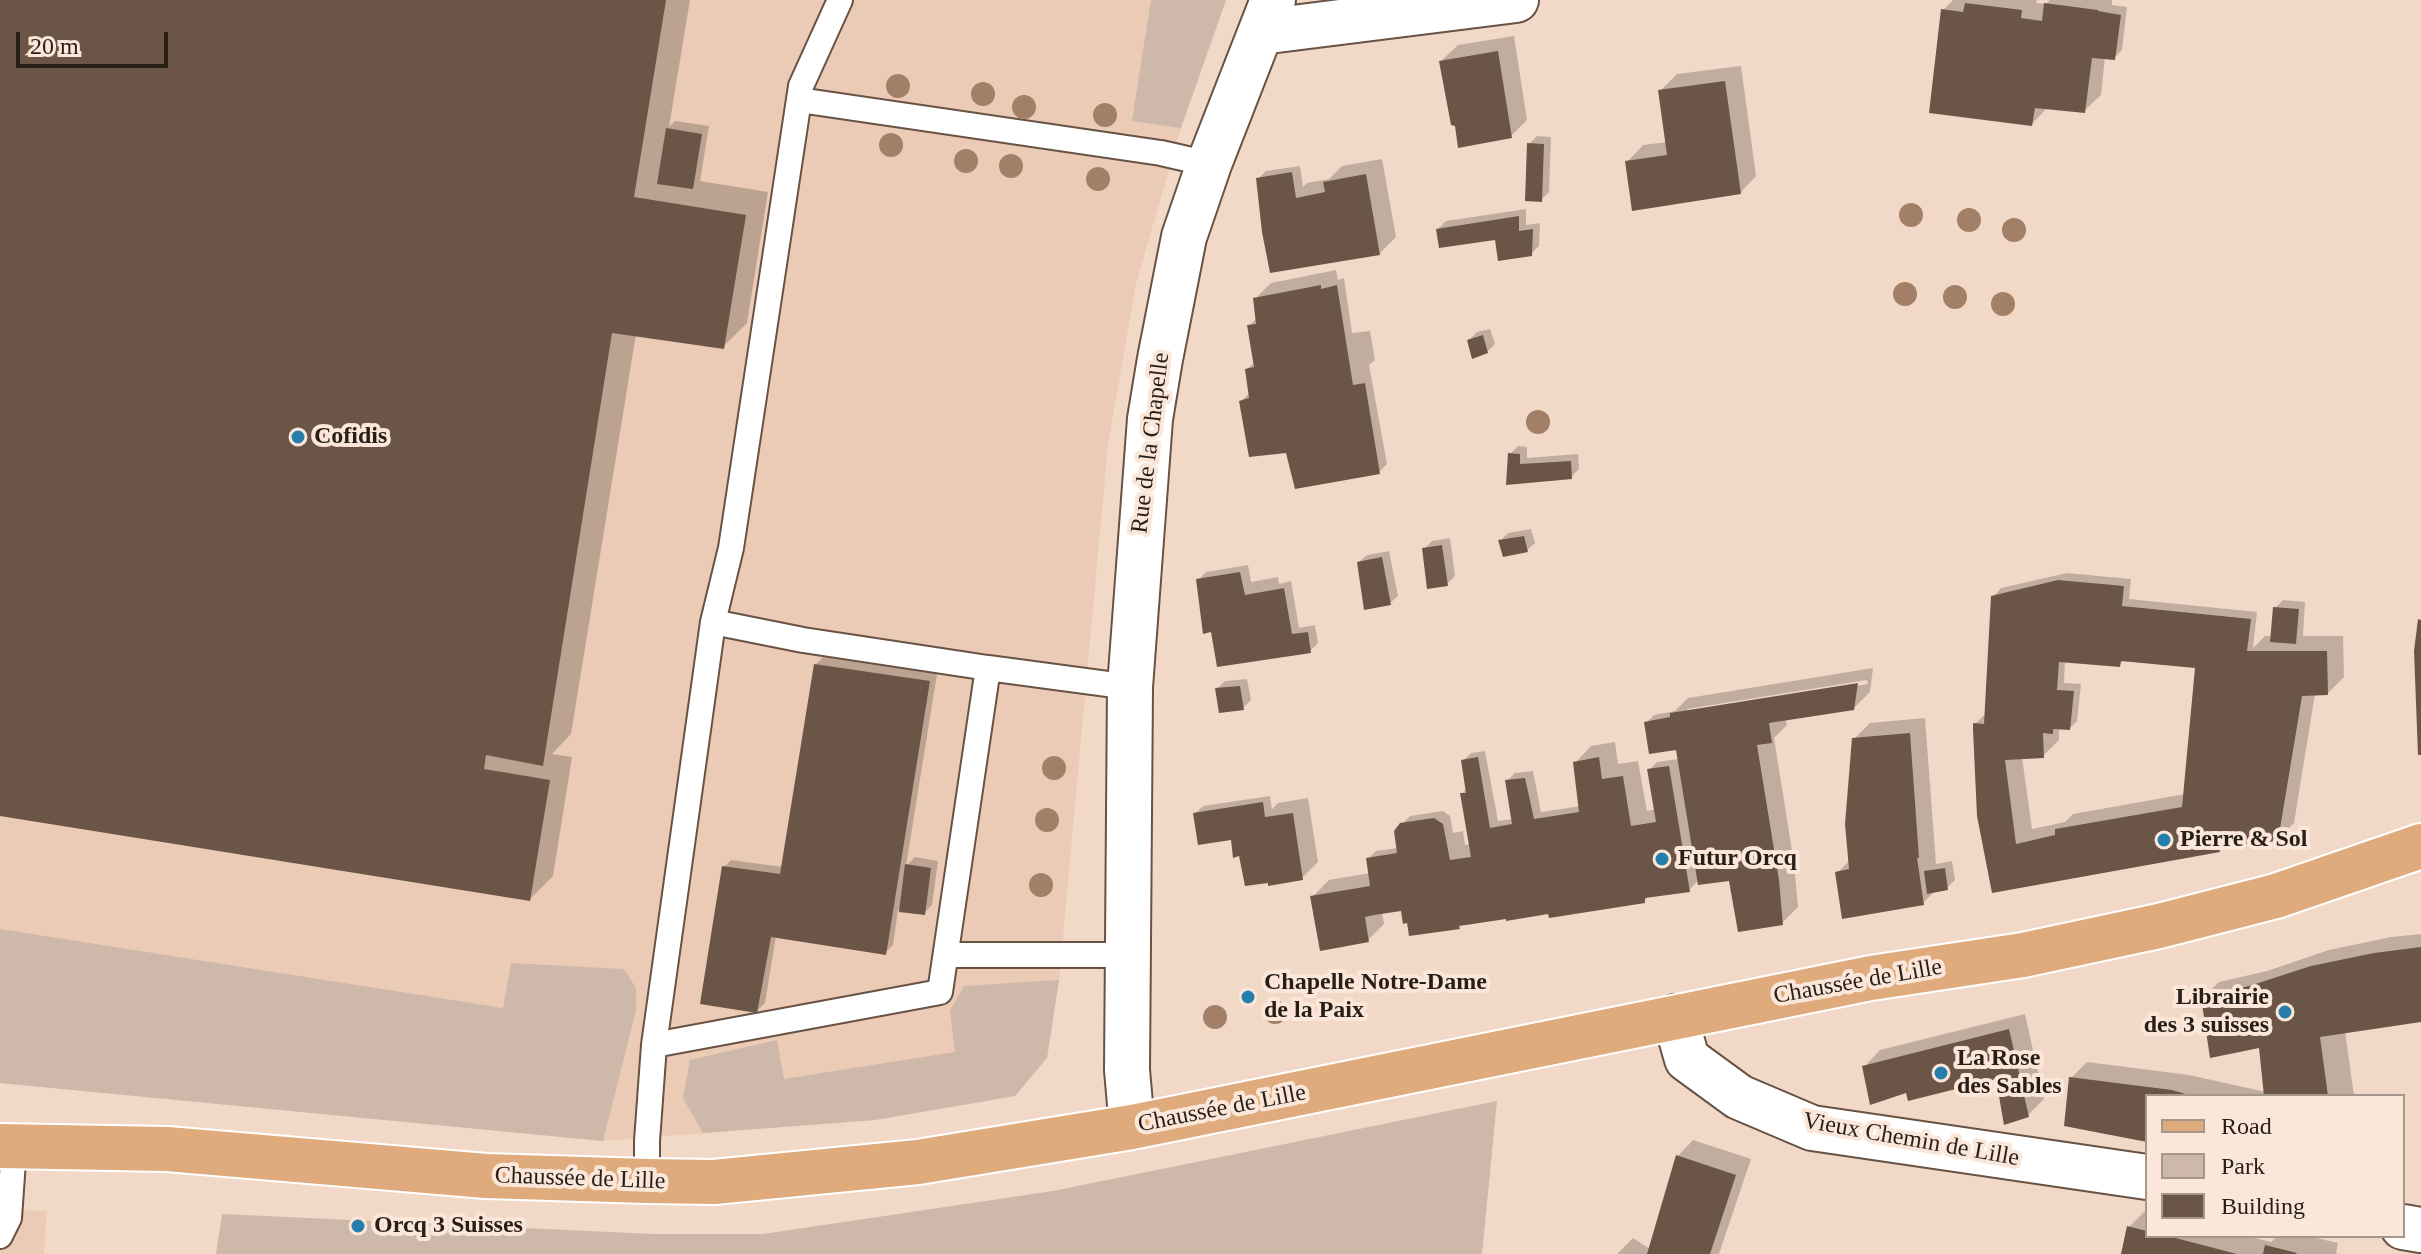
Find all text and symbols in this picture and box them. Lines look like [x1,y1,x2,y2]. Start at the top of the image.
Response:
scale bar [20,16,172,66]
text: 20 m [30,33,79,59]
street label: Rue de la Chapelle [1126,351,1176,535]
place label: Cofidis [314,423,387,451]
marker: Cofidis [289,428,307,446]
place label: Pierre & Sol [2180,826,2308,854]
marker: Pierre & Sol [2155,831,2173,849]
place label: Futur Orcq [1678,845,1797,873]
marker: Futur Orcq [1653,850,1671,868]
street label: Chaussée de Lille [1771,953,1945,1011]
place label: Chapelle Notre-Dame de la Paix [1264,969,1487,1025]
place label: Librairie des 3 suisses [2144,984,2269,1040]
marker: Chapelle Notre-Dame de la Paix [1239,988,1257,1006]
marker: Librairie des 3 suisses [2276,1003,2294,1021]
place label: La Rose des Sables [1957,1045,2062,1101]
marker: La Rose des Sables [1932,1064,1950,1082]
street label: Chaussée de Lille [1136,1079,1308,1139]
legend [2145,1094,2405,1238]
street label: Vieux Chemin de Lille [1801,1107,2021,1173]
text: Road [2221,1113,2272,1139]
text: Park [2221,1153,2265,1179]
street label: Chaussée de Lille [494,1162,666,1196]
text: Building [2221,1193,2305,1219]
place label: Orcq 3 Suisses [374,1212,523,1240]
marker: Orcq 3 Suisses [349,1217,367,1235]

